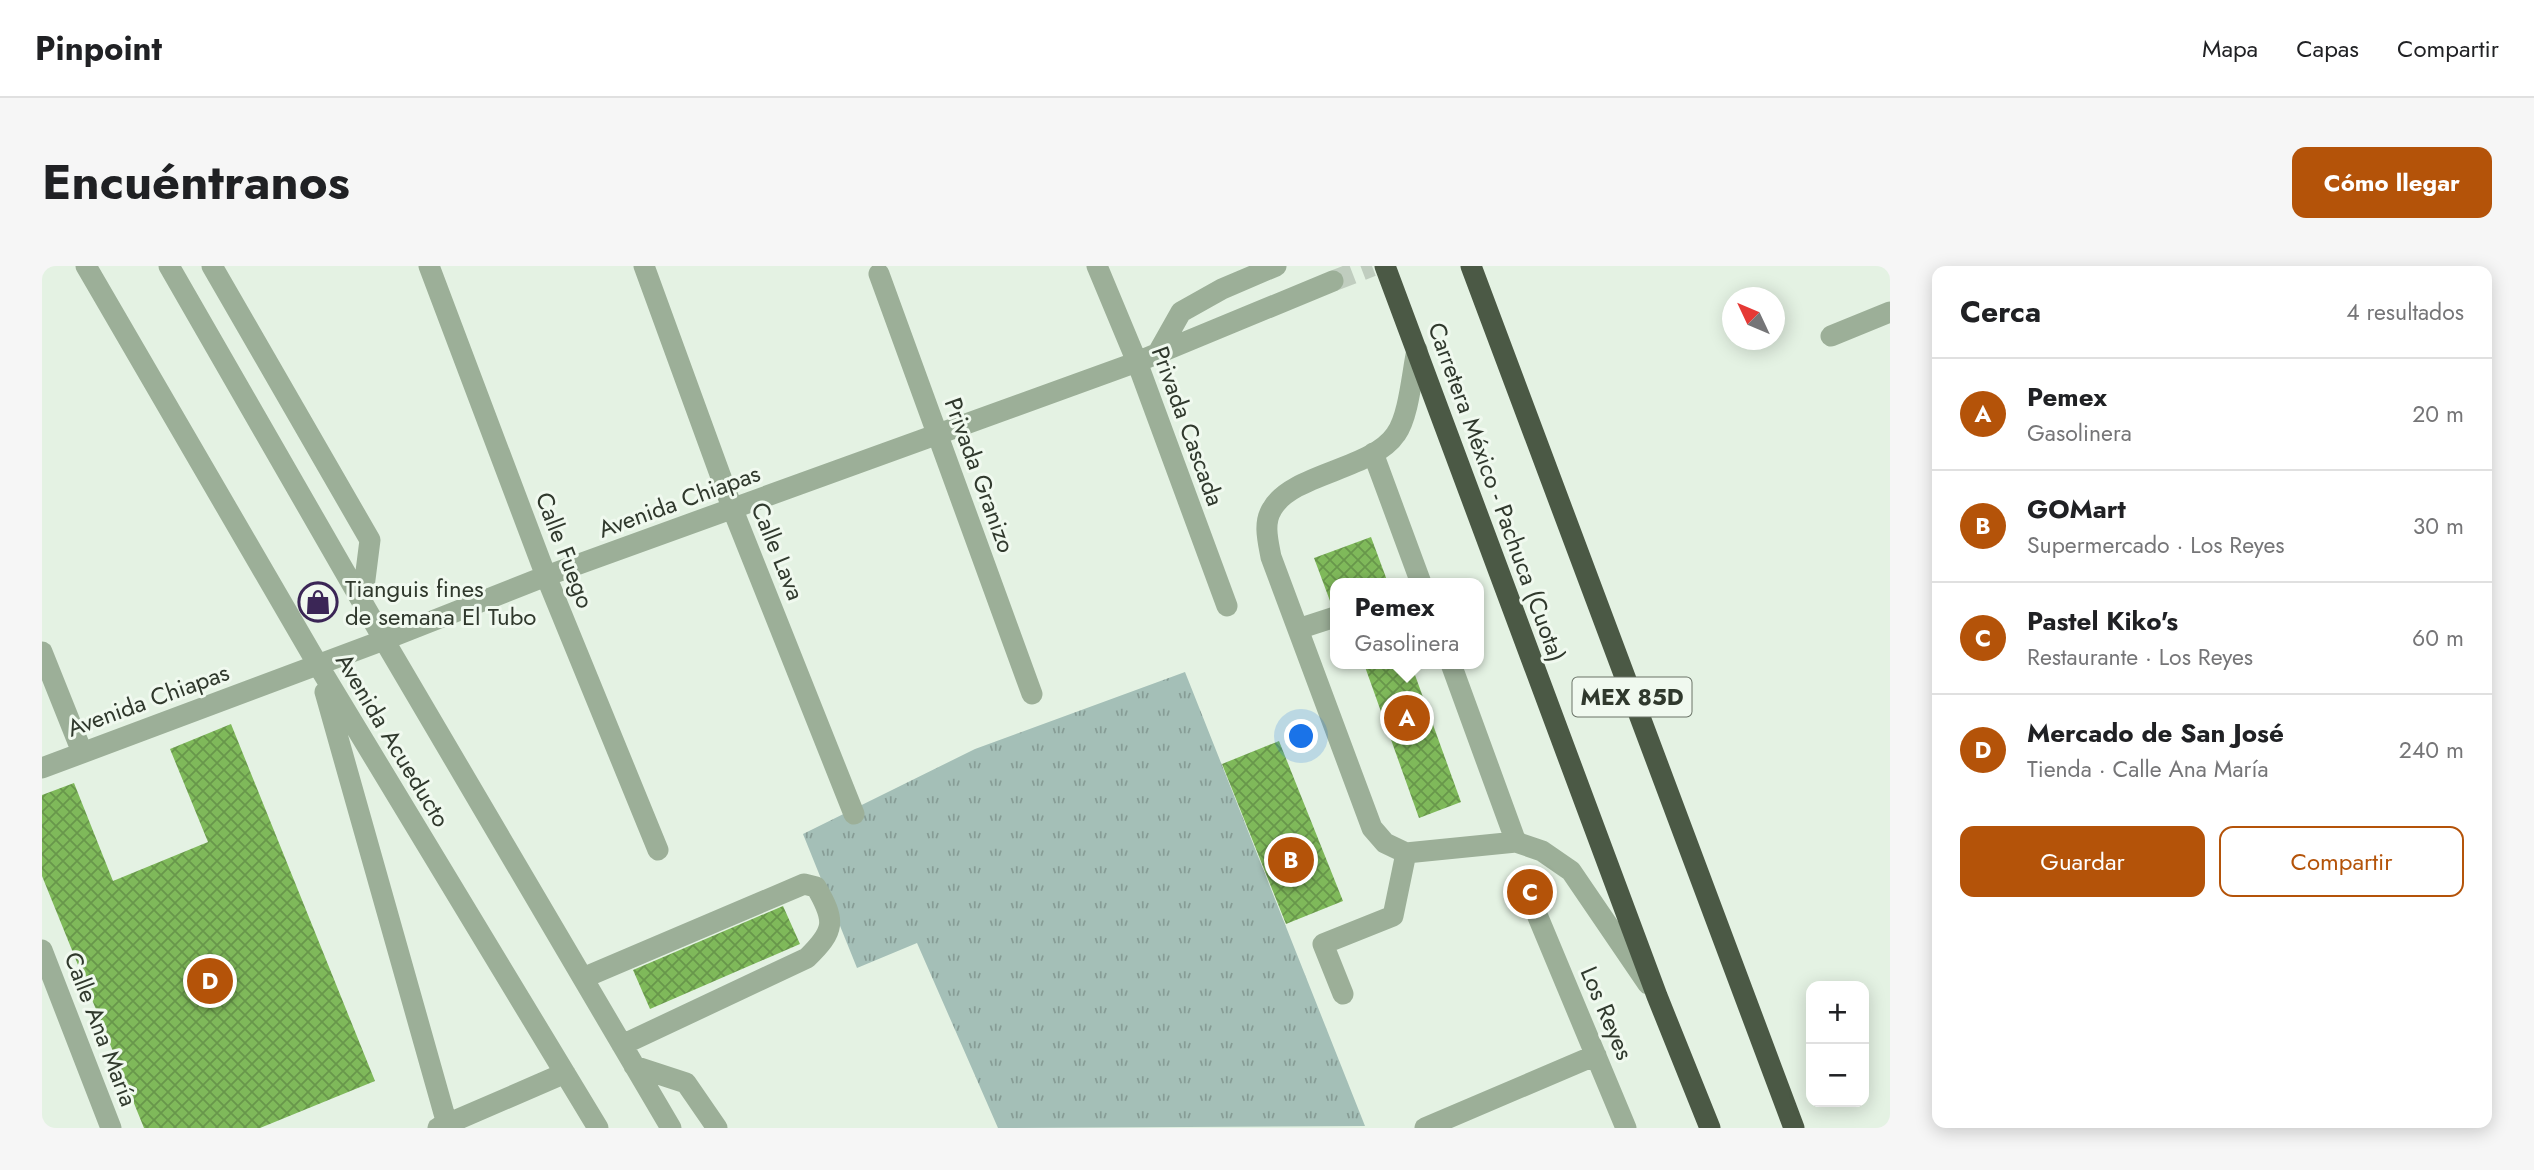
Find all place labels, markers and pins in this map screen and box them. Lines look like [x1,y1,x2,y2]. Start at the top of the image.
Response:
place label: Tianguis fines de semana El Tubo [345,571,536,634]
shop icon: Tianguis fines de semana El Tubo [297,581,339,623]
pin: A [1384,692,1430,744]
pin: B [1268,834,1314,886]
pin: C [1507,866,1553,918]
pin: D [187,955,233,1007]

